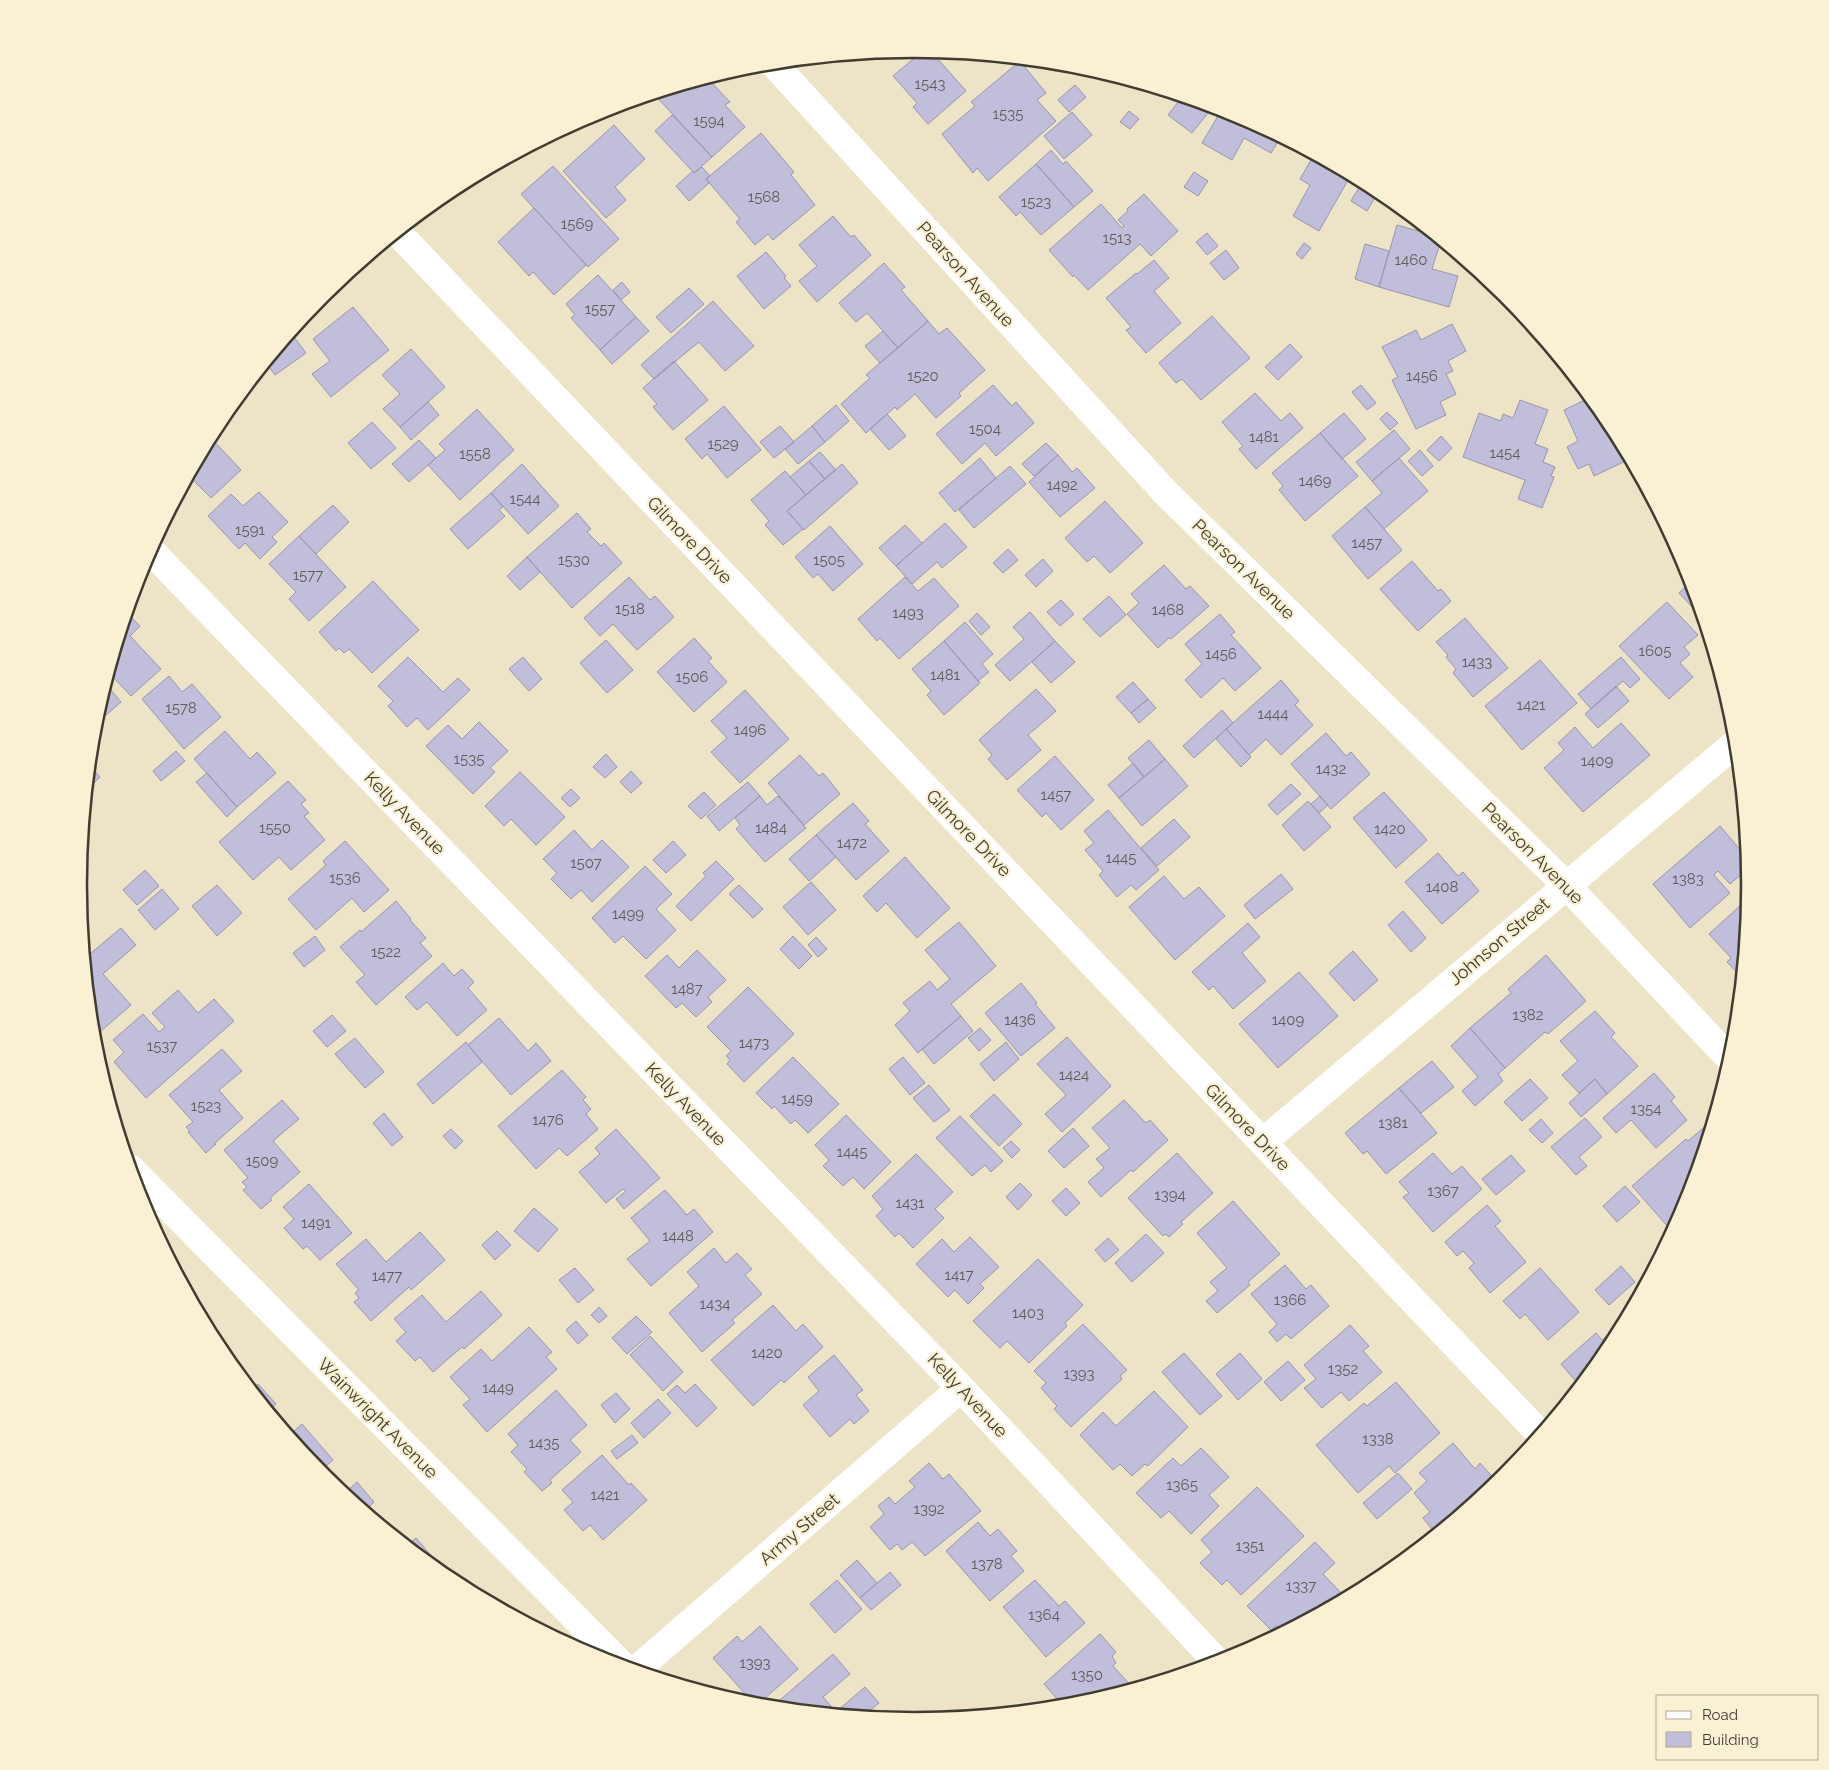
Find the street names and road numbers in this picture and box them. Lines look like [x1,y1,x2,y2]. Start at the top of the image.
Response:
street label: Pearson Avenue [913,217,1019,331]
street label: Gilmore Drive [643,492,737,588]
street label: Pearson Avenue [1188,515,1300,624]
street label: Kelly Avenue [360,767,450,859]
street label: Gilmore Drive [922,785,1016,881]
street label: Pearson Avenue [1478,798,1588,908]
street label: Johnson Street [1445,893,1553,989]
street label: Kelly Avenue [641,1058,731,1150]
street label: Gilmore Drive [1201,1079,1295,1175]
street label: Kelly Avenue [924,1349,1013,1442]
street label: Wainwright Avenue [313,1353,443,1483]
street label: Army Street [755,1489,843,1569]

